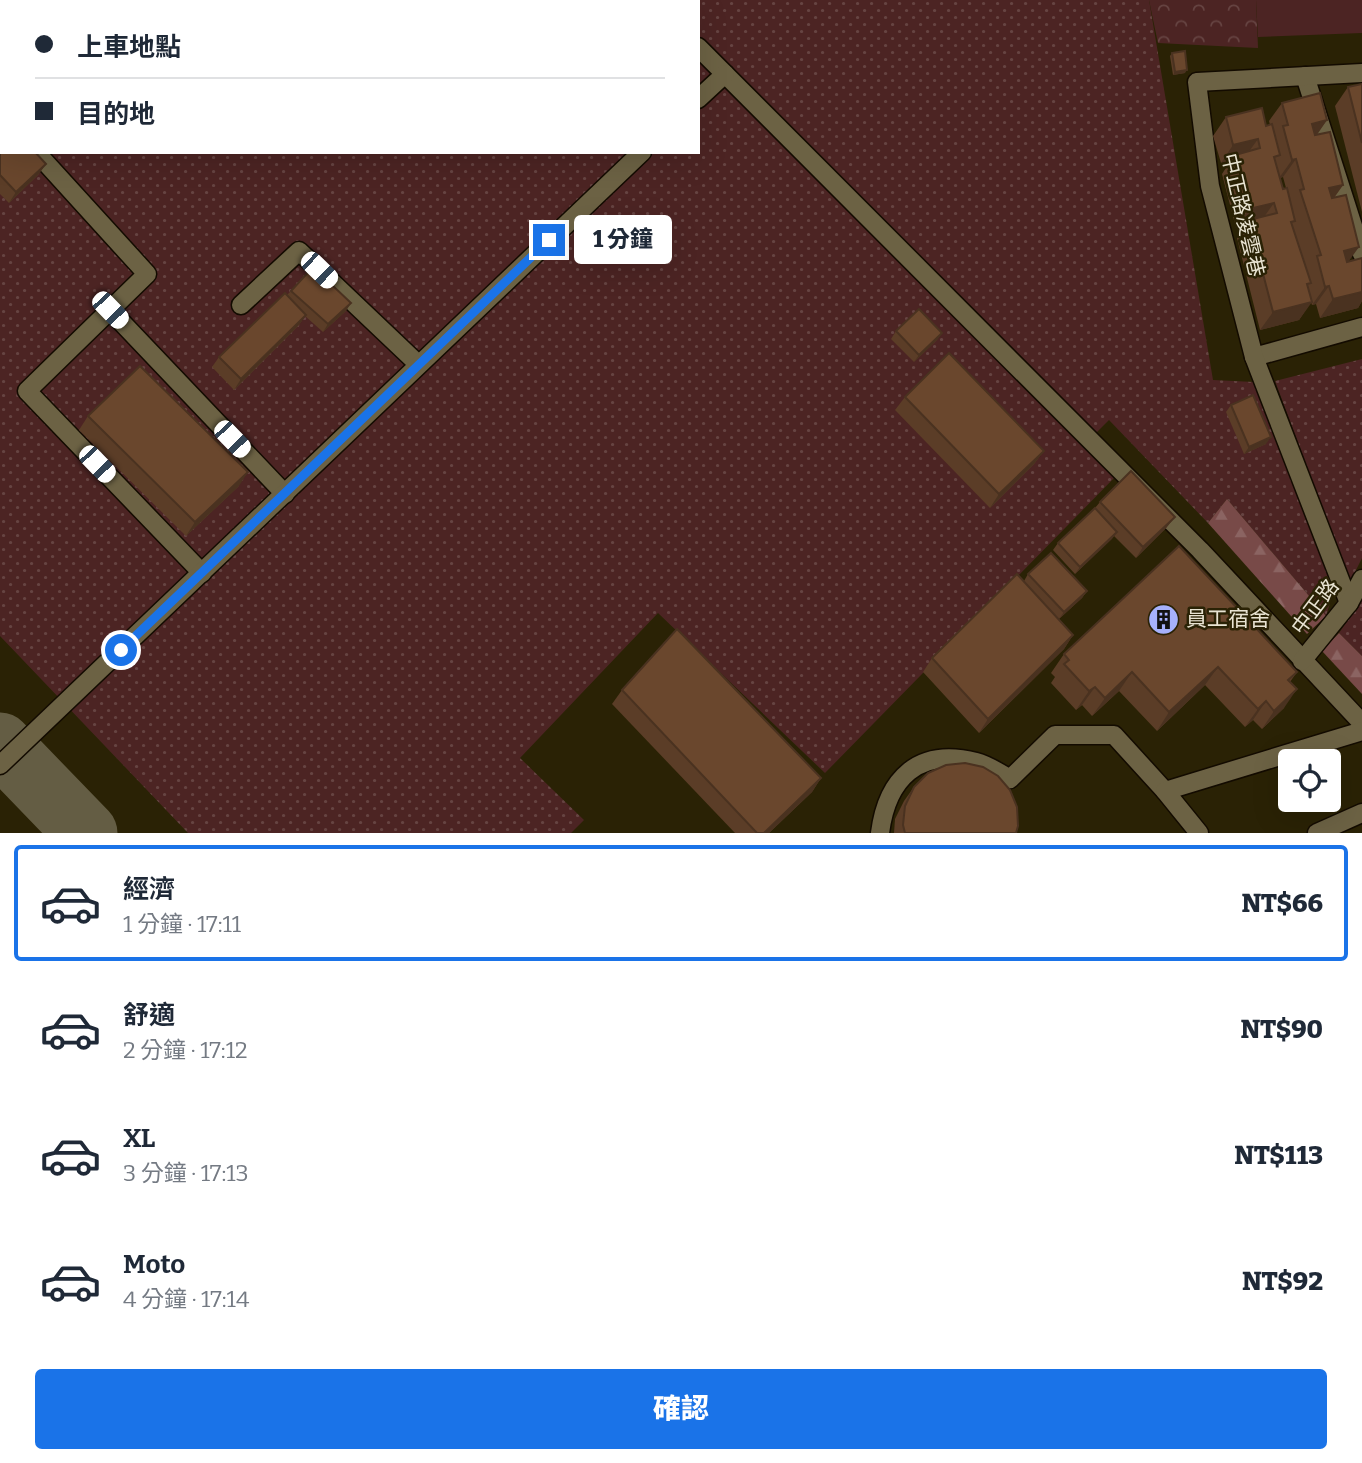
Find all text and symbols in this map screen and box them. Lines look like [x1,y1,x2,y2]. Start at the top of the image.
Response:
text: 上車地點 [77,32,181,63]
text: 目的地 [77,99,155,130]
street label: 中正路凌雲巷 [1216,151,1270,279]
callout: 1 分鐘 [574,216,672,264]
route end [533,224,565,256]
text: 1 分鐘 [593,225,653,253]
car [297,248,342,292]
car [88,288,133,332]
car [210,417,255,461]
car [75,442,120,486]
street label: 中正路 [1286,574,1344,640]
building icon: 員工宿舍 [1146,602,1180,636]
place label: 員工宿舍 [1186,606,1270,632]
route start [105,634,137,666]
map controls [1278,749,1341,812]
button: locate [1278,749,1341,812]
icon: car [39,872,102,935]
text: 經濟 [123,874,175,905]
text: NT$66 [1241,888,1323,919]
text: 1 分鐘 · 17:11 [123,910,241,938]
icon: car [39,998,102,1061]
text: 舒適 [123,1000,175,1031]
text: NT$90 [1241,1014,1323,1045]
text: 2 分鐘 · 17:12 [123,1036,248,1064]
text: XL [123,1123,155,1154]
icon: car [39,1124,102,1187]
text: NT$113 [1234,1140,1323,1171]
text: 3 分鐘 · 17:13 [123,1159,249,1187]
text: Moto [123,1249,185,1280]
icon: car [39,1250,102,1313]
text: NT$92 [1242,1266,1323,1297]
text: 4 分鐘 · 17:14 [123,1285,249,1313]
button: 確認 [35,1369,1327,1449]

